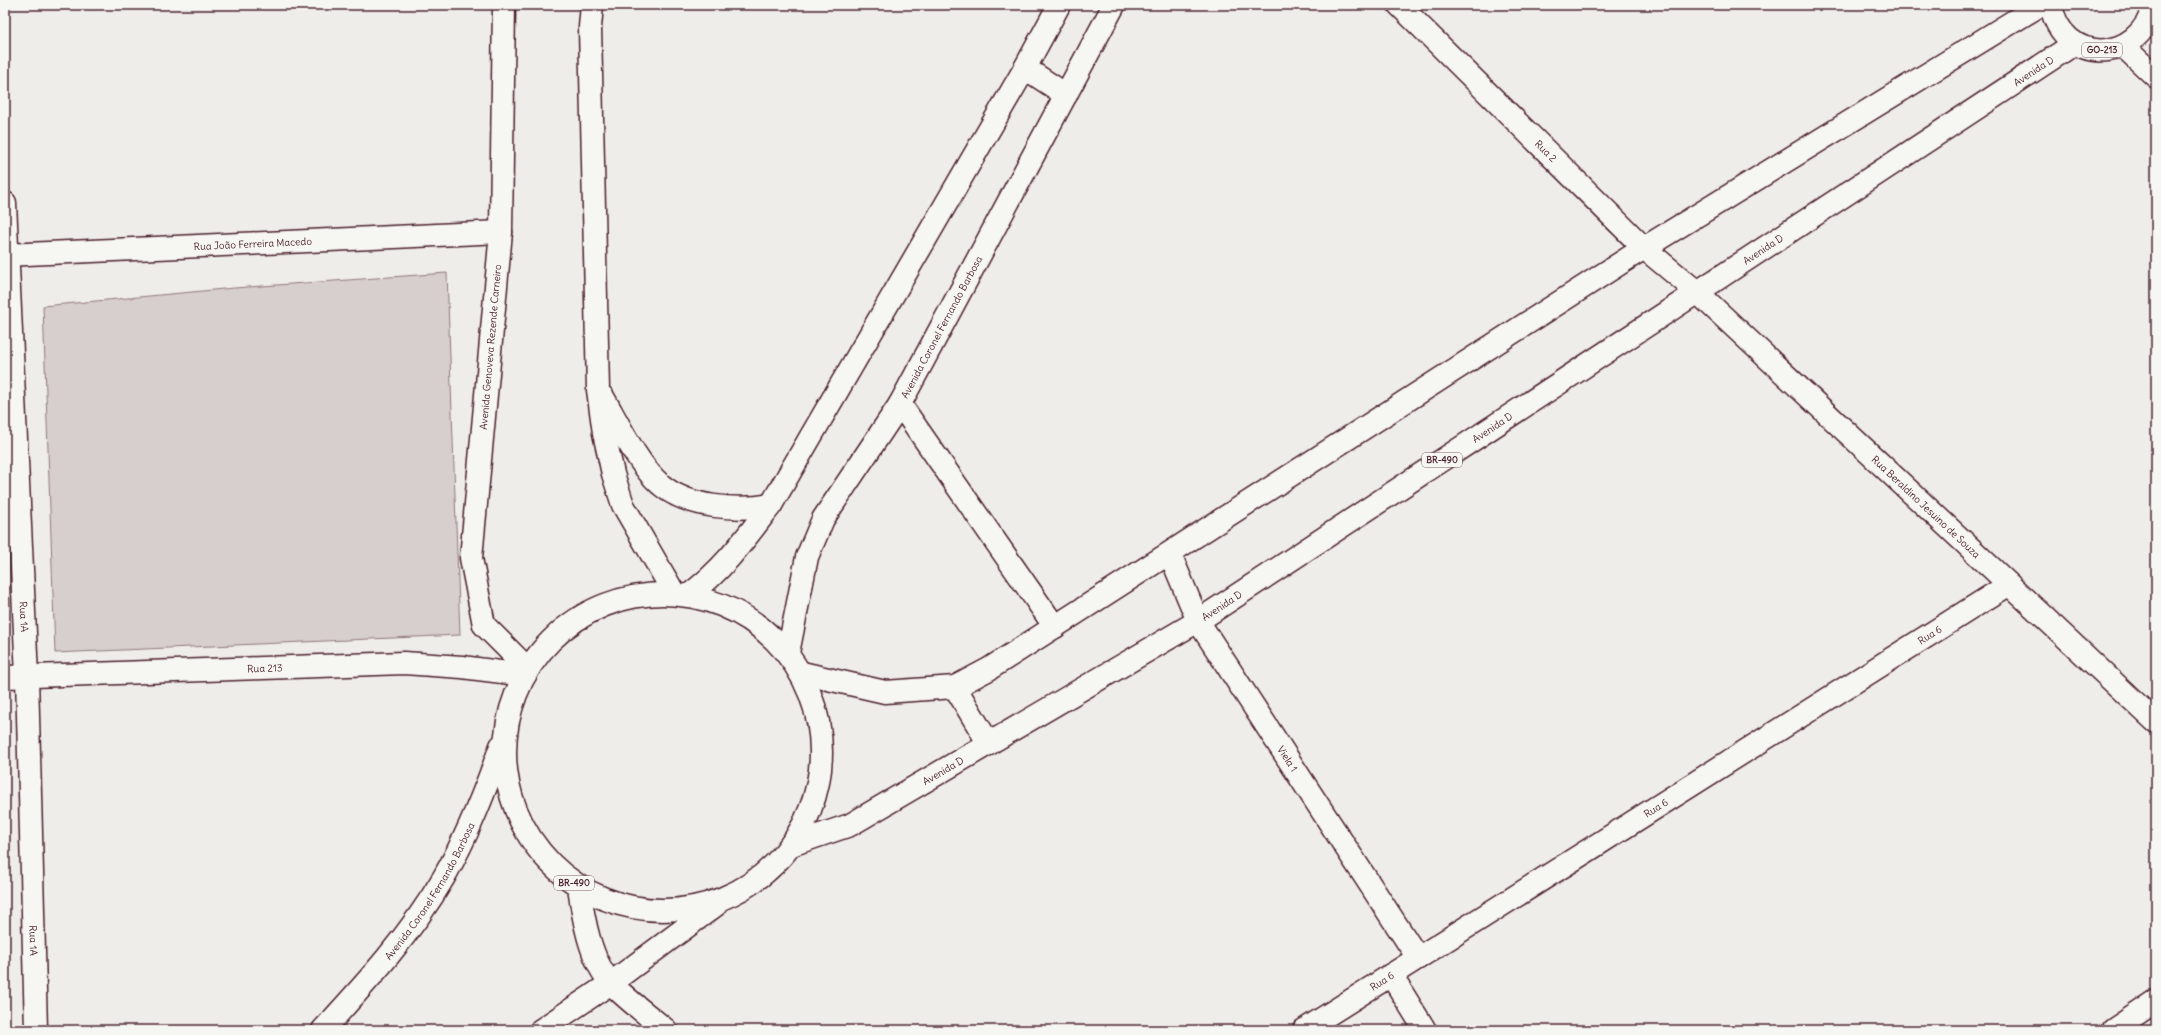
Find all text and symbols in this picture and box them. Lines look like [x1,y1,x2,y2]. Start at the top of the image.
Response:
road number: GO-213 [2082,43,2122,57]
street label: Avenida D [2011,53,2056,89]
street label: Rua 2 [1532,137,1560,165]
street label: Avenida D [1740,231,1786,267]
street label: Rua João Ferreira Macedo [193,235,313,253]
street label: Avenida Coronel Fernando Barbosa [898,253,985,401]
street label: Avenida Genoveva Rezende Carneiro [477,263,504,430]
street label: Avenida D [1470,410,1515,446]
road number: BR-490 [1422,453,1462,467]
street label: Rua Beraldino Jesuino de Souza [1869,453,1983,561]
street label: Avenida D [1199,588,1245,624]
street label: Rua 1A [17,601,31,633]
street label: Rua 6 [1915,622,1944,647]
street label: Rua 213 [247,661,283,675]
street label: Viela 1 [1274,744,1301,774]
street label: Avenida D [920,754,966,788]
street label: Rua 6 [1641,796,1671,821]
street label: Avenida Coronel Fernando Barbosa [382,820,478,962]
road number: BR-490 [554,876,594,890]
street label: Rua 1A [26,925,40,956]
street label: Rua 6 [1368,969,1397,994]

